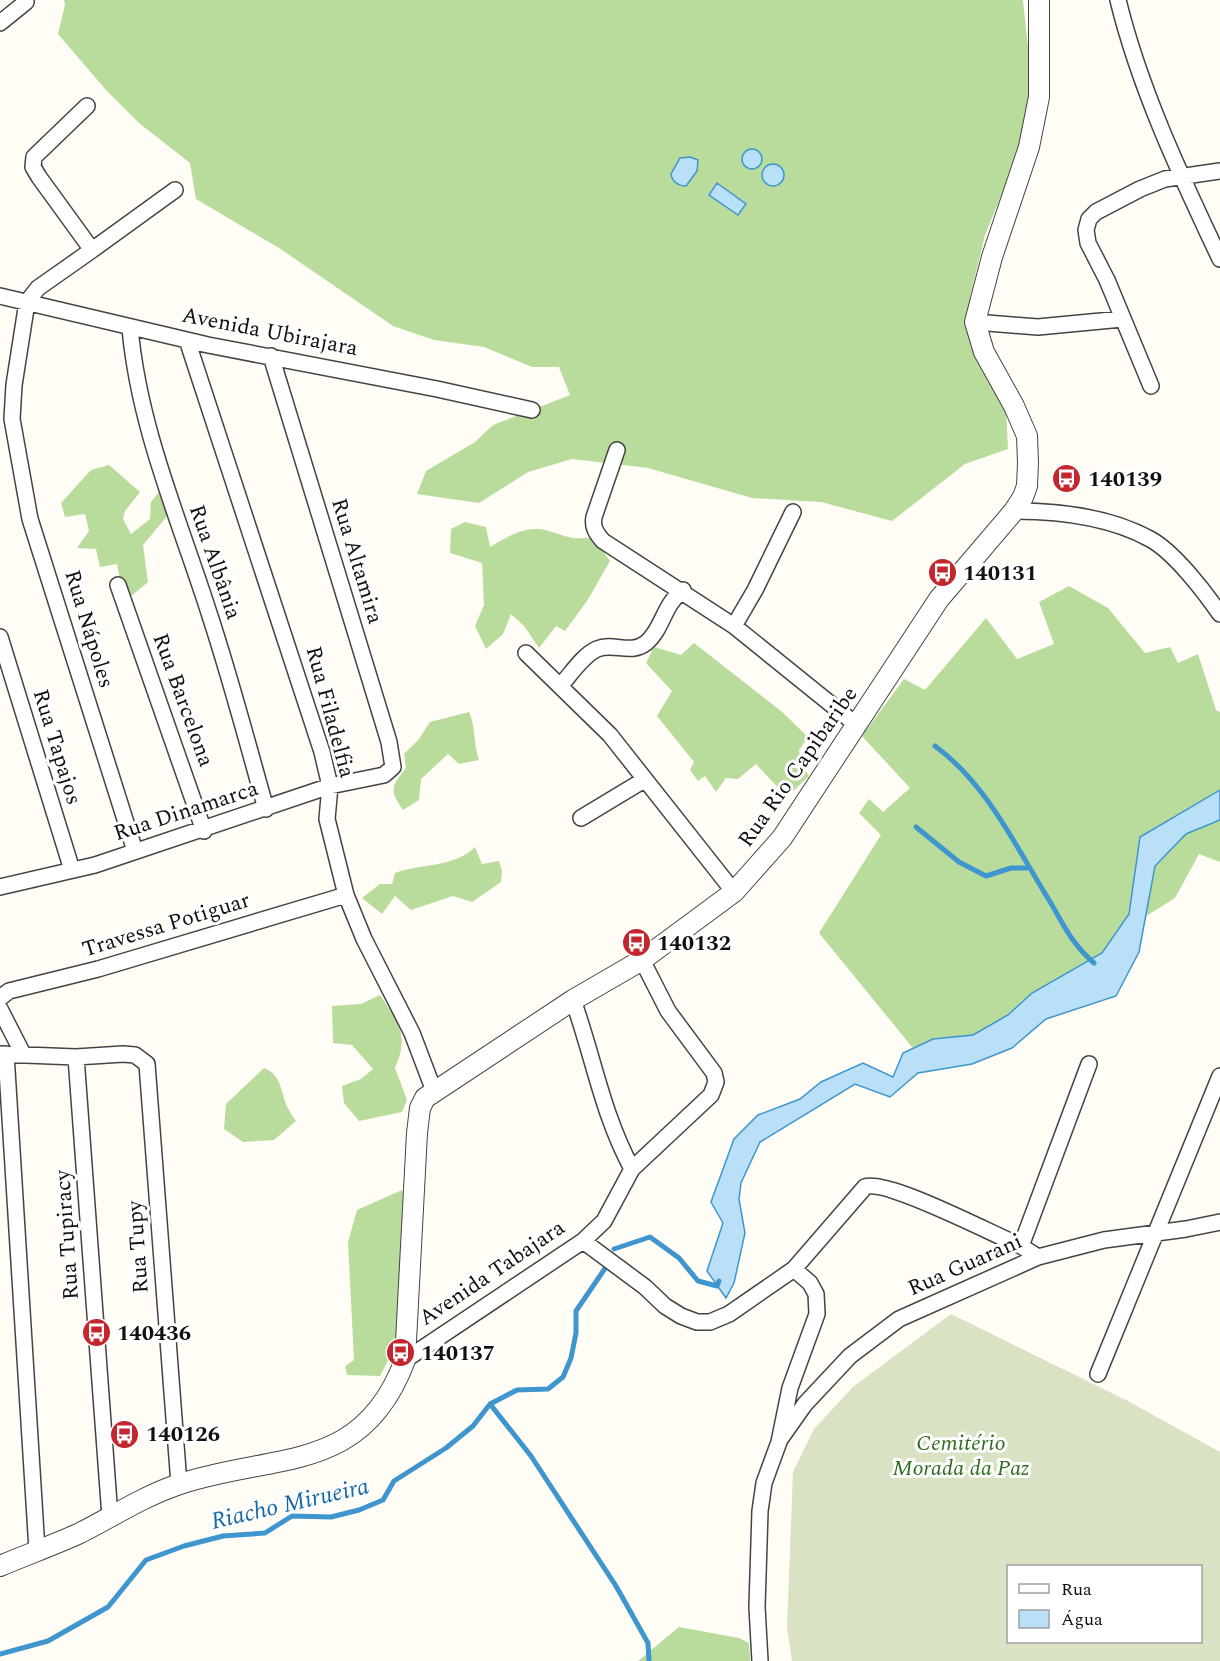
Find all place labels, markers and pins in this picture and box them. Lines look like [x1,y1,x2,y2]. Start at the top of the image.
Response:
bus stop icon: 140139 [1051,463,1083,495]
place label: 140139 [1088,463,1162,496]
bus stop icon: 140131 [926,557,958,589]
place label: 140131 [963,557,1037,590]
bus stop icon: 140132 [620,927,652,959]
place label: 140132 [657,927,731,960]
bus stop icon: 140436 [80,1317,112,1349]
place label: 140436 [117,1317,191,1350]
bus stop icon: 140137 [384,1337,416,1369]
place label: 140137 [421,1337,495,1370]
bus stop icon: 140126 [109,1418,141,1450]
place label: 140126 [146,1418,220,1451]

